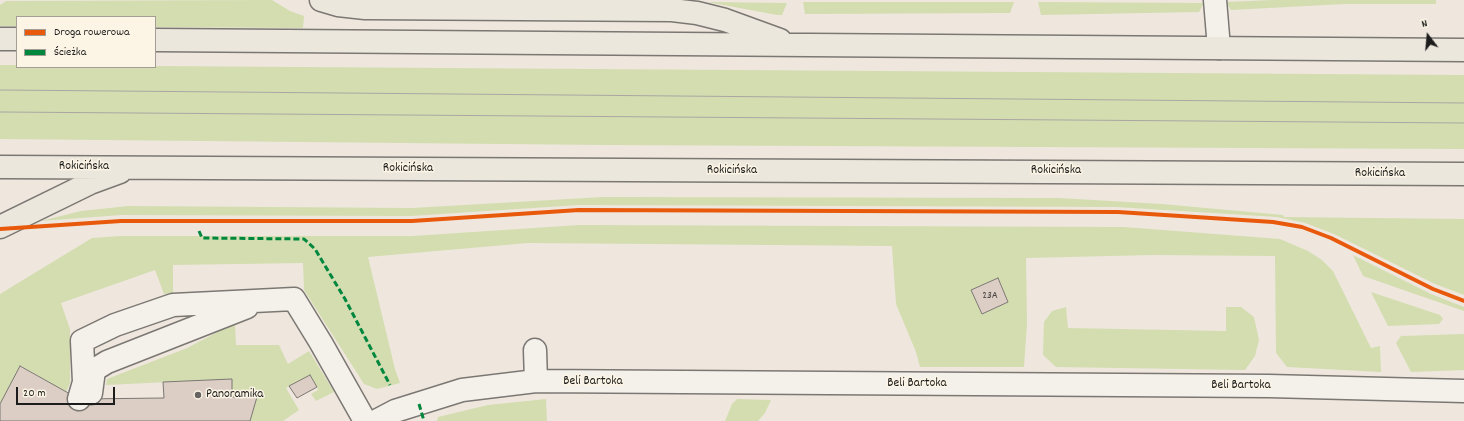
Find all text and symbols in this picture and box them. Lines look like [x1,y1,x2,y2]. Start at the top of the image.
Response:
legend [16,16,156,68]
north arrow [1408,16,1448,56]
text: N [1420,16,1430,33]
text: Droga rowerowa [54,24,130,41]
text: Ścieżka [54,44,86,61]
street label: Rokicińska [59,159,109,175]
street label: Rokicińska [383,161,433,177]
street label: Rokicińska [707,163,757,179]
street label: Rokicińska [1031,163,1081,179]
street label: Rokicińska [1355,166,1405,182]
house number: 23A [982,289,998,303]
street label: Beli Bartoka [563,374,623,390]
street label: Beli Bartoka [887,376,947,392]
street label: Beli Bartoka [1211,378,1271,394]
scale bar [18,379,117,405]
text: 20 m [23,385,46,402]
place label: Panoramika [206,387,263,403]
marker: Panoramika [193,390,203,400]

